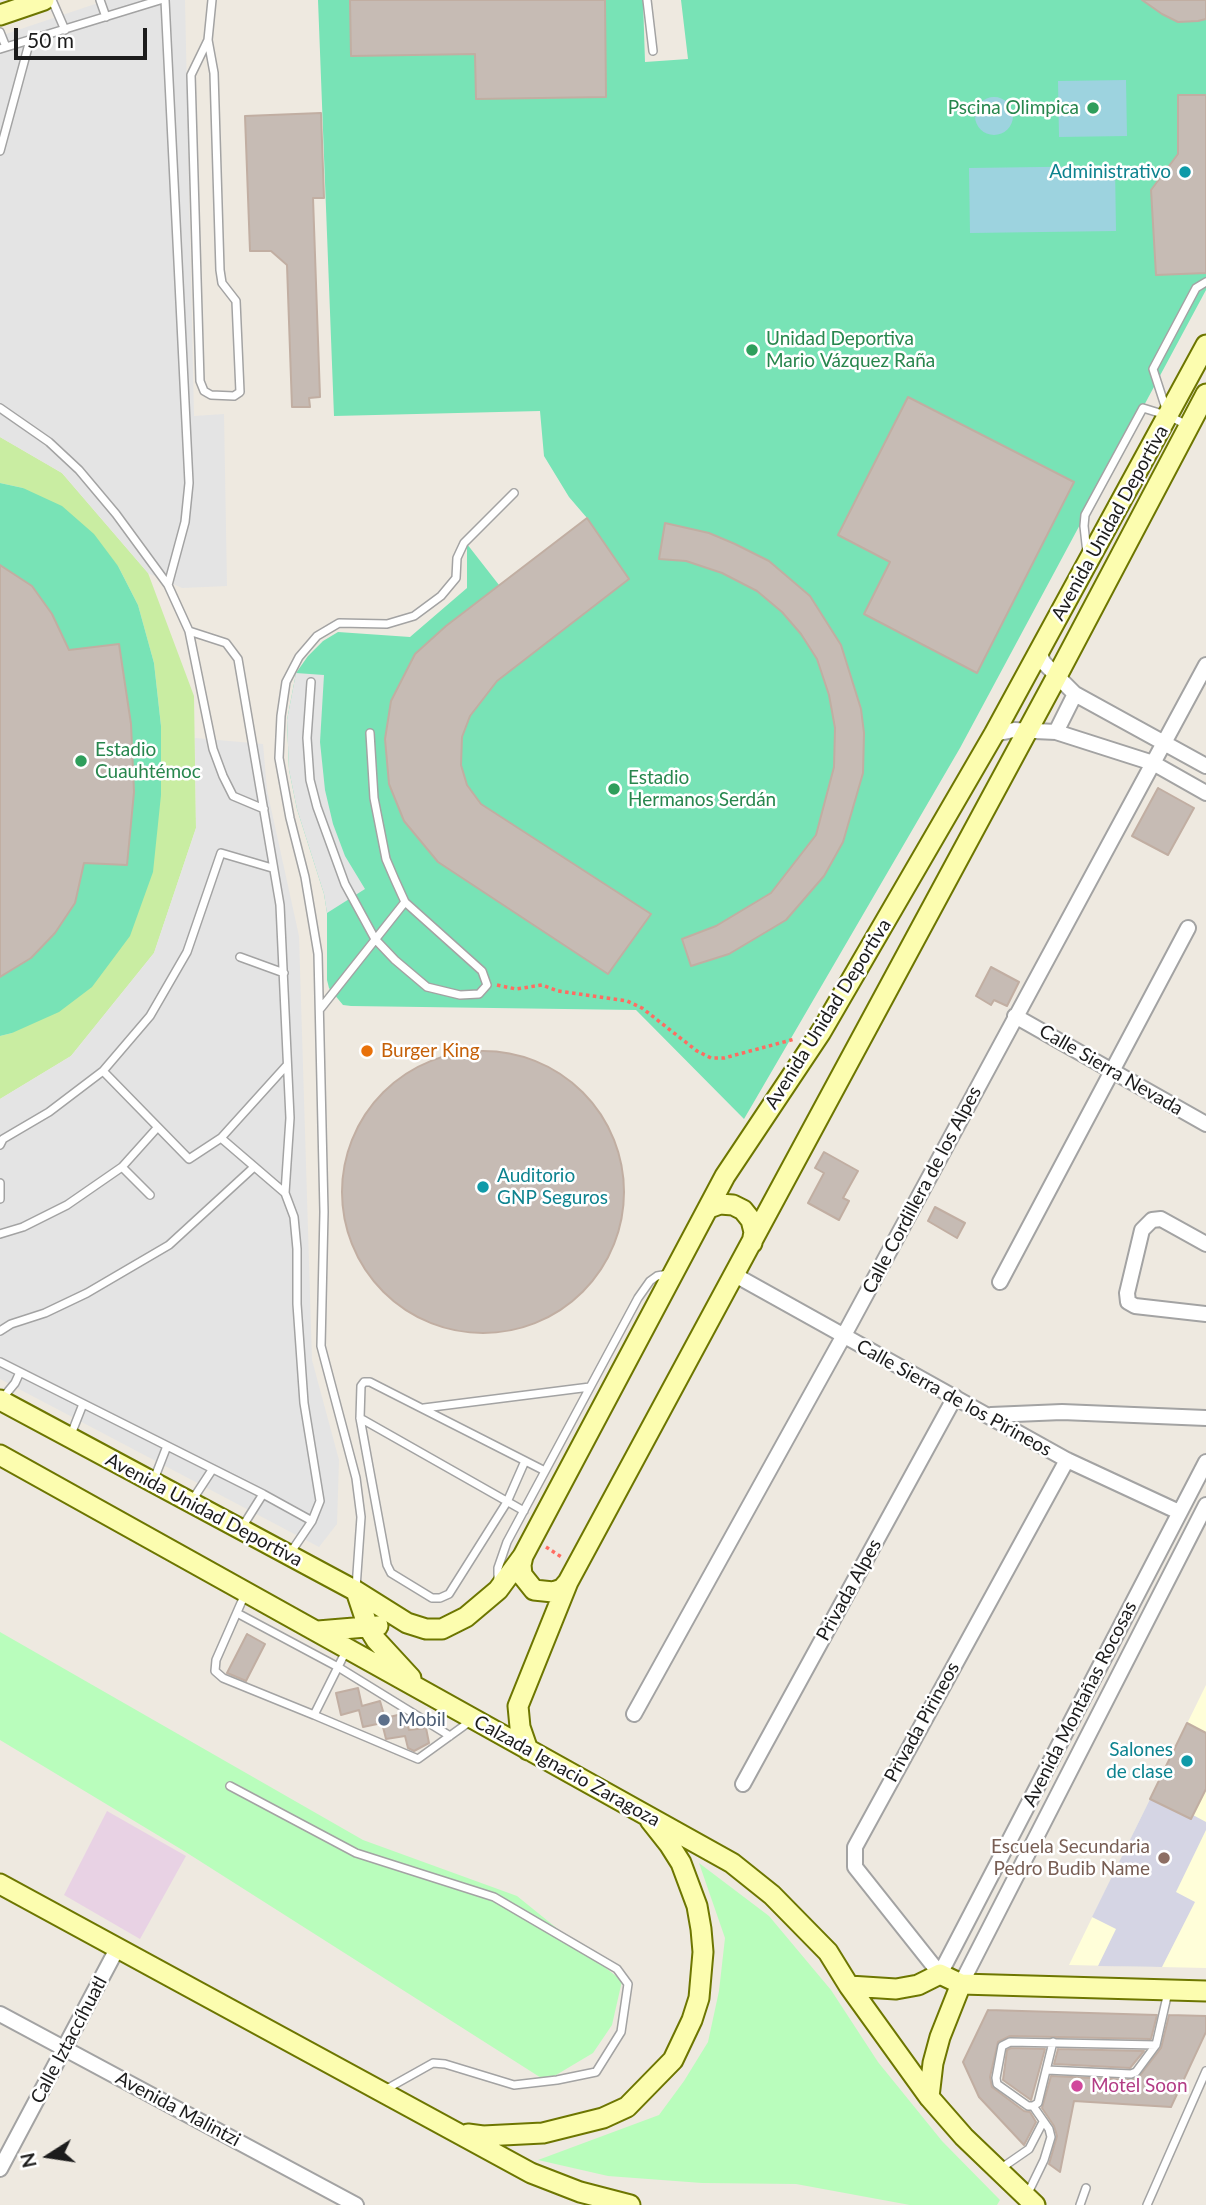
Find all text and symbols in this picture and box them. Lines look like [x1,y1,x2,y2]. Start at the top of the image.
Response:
scale bar [18,14,150,58]
text: 50 m [27,27,74,52]
place label: Pscina Olimpica [948,97,1079,119]
marker: Pscina Olimpica [1085,100,1101,116]
place label: Administrativo [1049,161,1171,183]
marker: Administrativo [1177,164,1193,180]
place label: Unidad Deportiva Mario Vázquez Raña [766,328,935,372]
marker: Unidad Deportiva Mario Vázquez Raña [744,342,760,358]
street label: Avenida Unidad Deportiva [1047,421,1173,625]
place label: Estadio Cuauhtémoc [95,739,201,783]
marker: Estadio Cuauhtémoc [73,753,89,769]
place label: Estadio Hermanos Serdán [628,767,776,811]
marker: Estadio Hermanos Serdán [606,781,622,797]
street label: Avenida Unidad Deportiva [760,915,896,1113]
street label: Calle Sierra Nevada [1035,1020,1187,1120]
place label: Burger King [381,1040,480,1062]
marker: Burger King [359,1043,375,1059]
street label: Calle Cordillera de los Alpes [858,1083,986,1297]
place label: Auditorio GNP Seguros [497,1165,608,1209]
marker: Auditorio GNP Seguros [475,1179,491,1195]
street label: Calle Sierra de los Pirineos [852,1335,1056,1461]
street label: Avenida Unidad Deportiva [102,1448,306,1572]
street label: Privada Alpes [812,1535,886,1645]
street label: Avenida Montañas Rocosas [1018,1598,1142,1810]
street label: Privada Pirineos [880,1658,964,1786]
place label: Mobil [398,1709,446,1731]
street label: Calzada Ignacio Zaragoza [470,1710,664,1832]
marker: Mobil [376,1712,392,1728]
place label: Salones de clase [1106,1739,1173,1783]
marker: Salones de clase [1179,1753,1195,1769]
place label: Escuela Secundaria Pedro Budib Name [991,1836,1150,1880]
marker: Escuela Secundaria Pedro Budib Name [1156,1850,1172,1866]
street label: Calle Iztaccíhuatl [26,1973,112,2107]
street label: Avenida Malintzi [112,2067,244,2151]
place label: Motel Soon [1091,2075,1187,2097]
marker: Motel Soon [1069,2078,1085,2094]
north arrow [14,2121,84,2191]
text: N [15,2151,41,2170]

